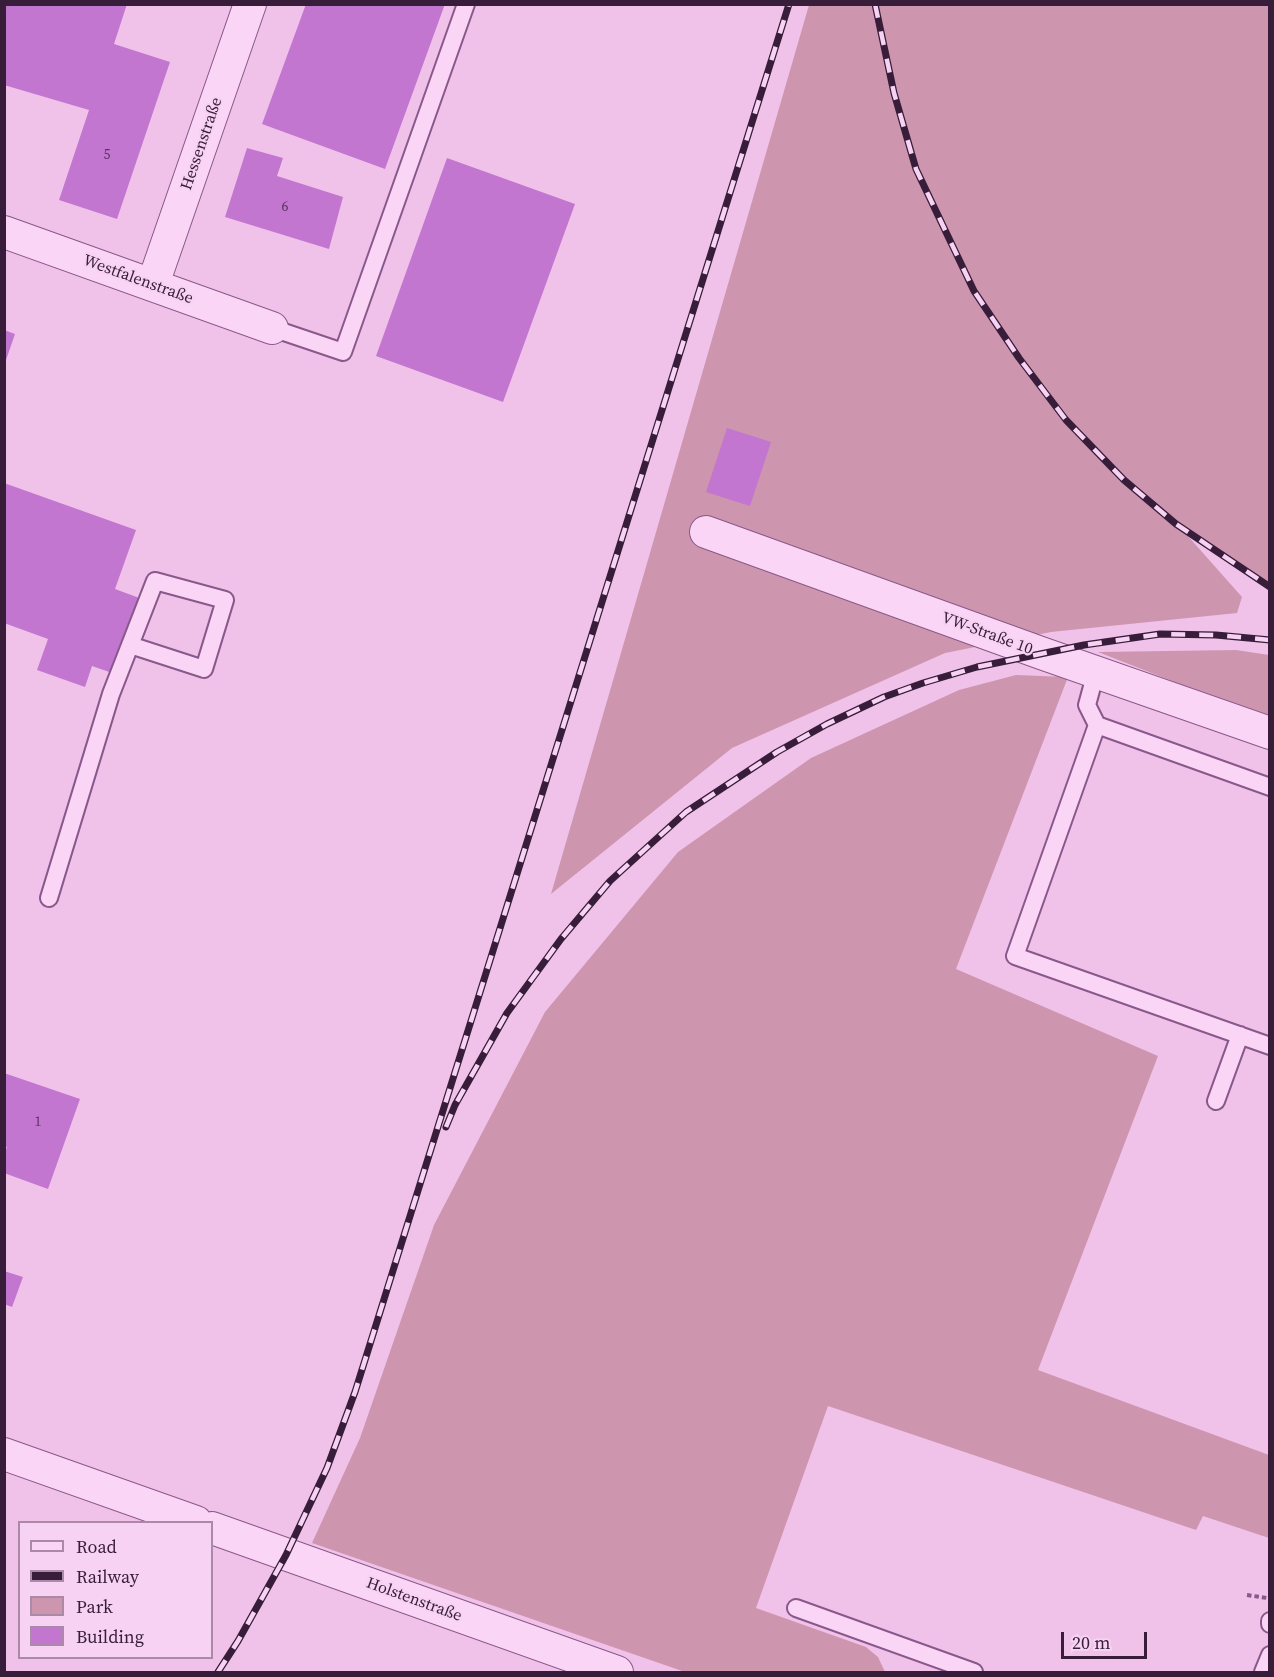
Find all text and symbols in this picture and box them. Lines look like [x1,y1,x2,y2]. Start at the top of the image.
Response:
street label: Hessenstraße [177,95,227,193]
house number: 5 [104,147,110,163]
house number: 6 [282,199,288,215]
street label: Westfalenstraße [80,251,196,309]
street label: VW-Straße 10 [939,609,1035,659]
house number: 1 [35,1114,41,1130]
legend [18,1521,213,1659]
text: Road [76,1534,117,1559]
text: Railway [76,1564,139,1589]
street label: Holstenstraße [364,1574,464,1626]
text: Park [76,1594,113,1619]
scale bar [1064,1620,1150,1658]
text: Building [76,1624,144,1649]
text: 20 m [1072,1630,1110,1655]

